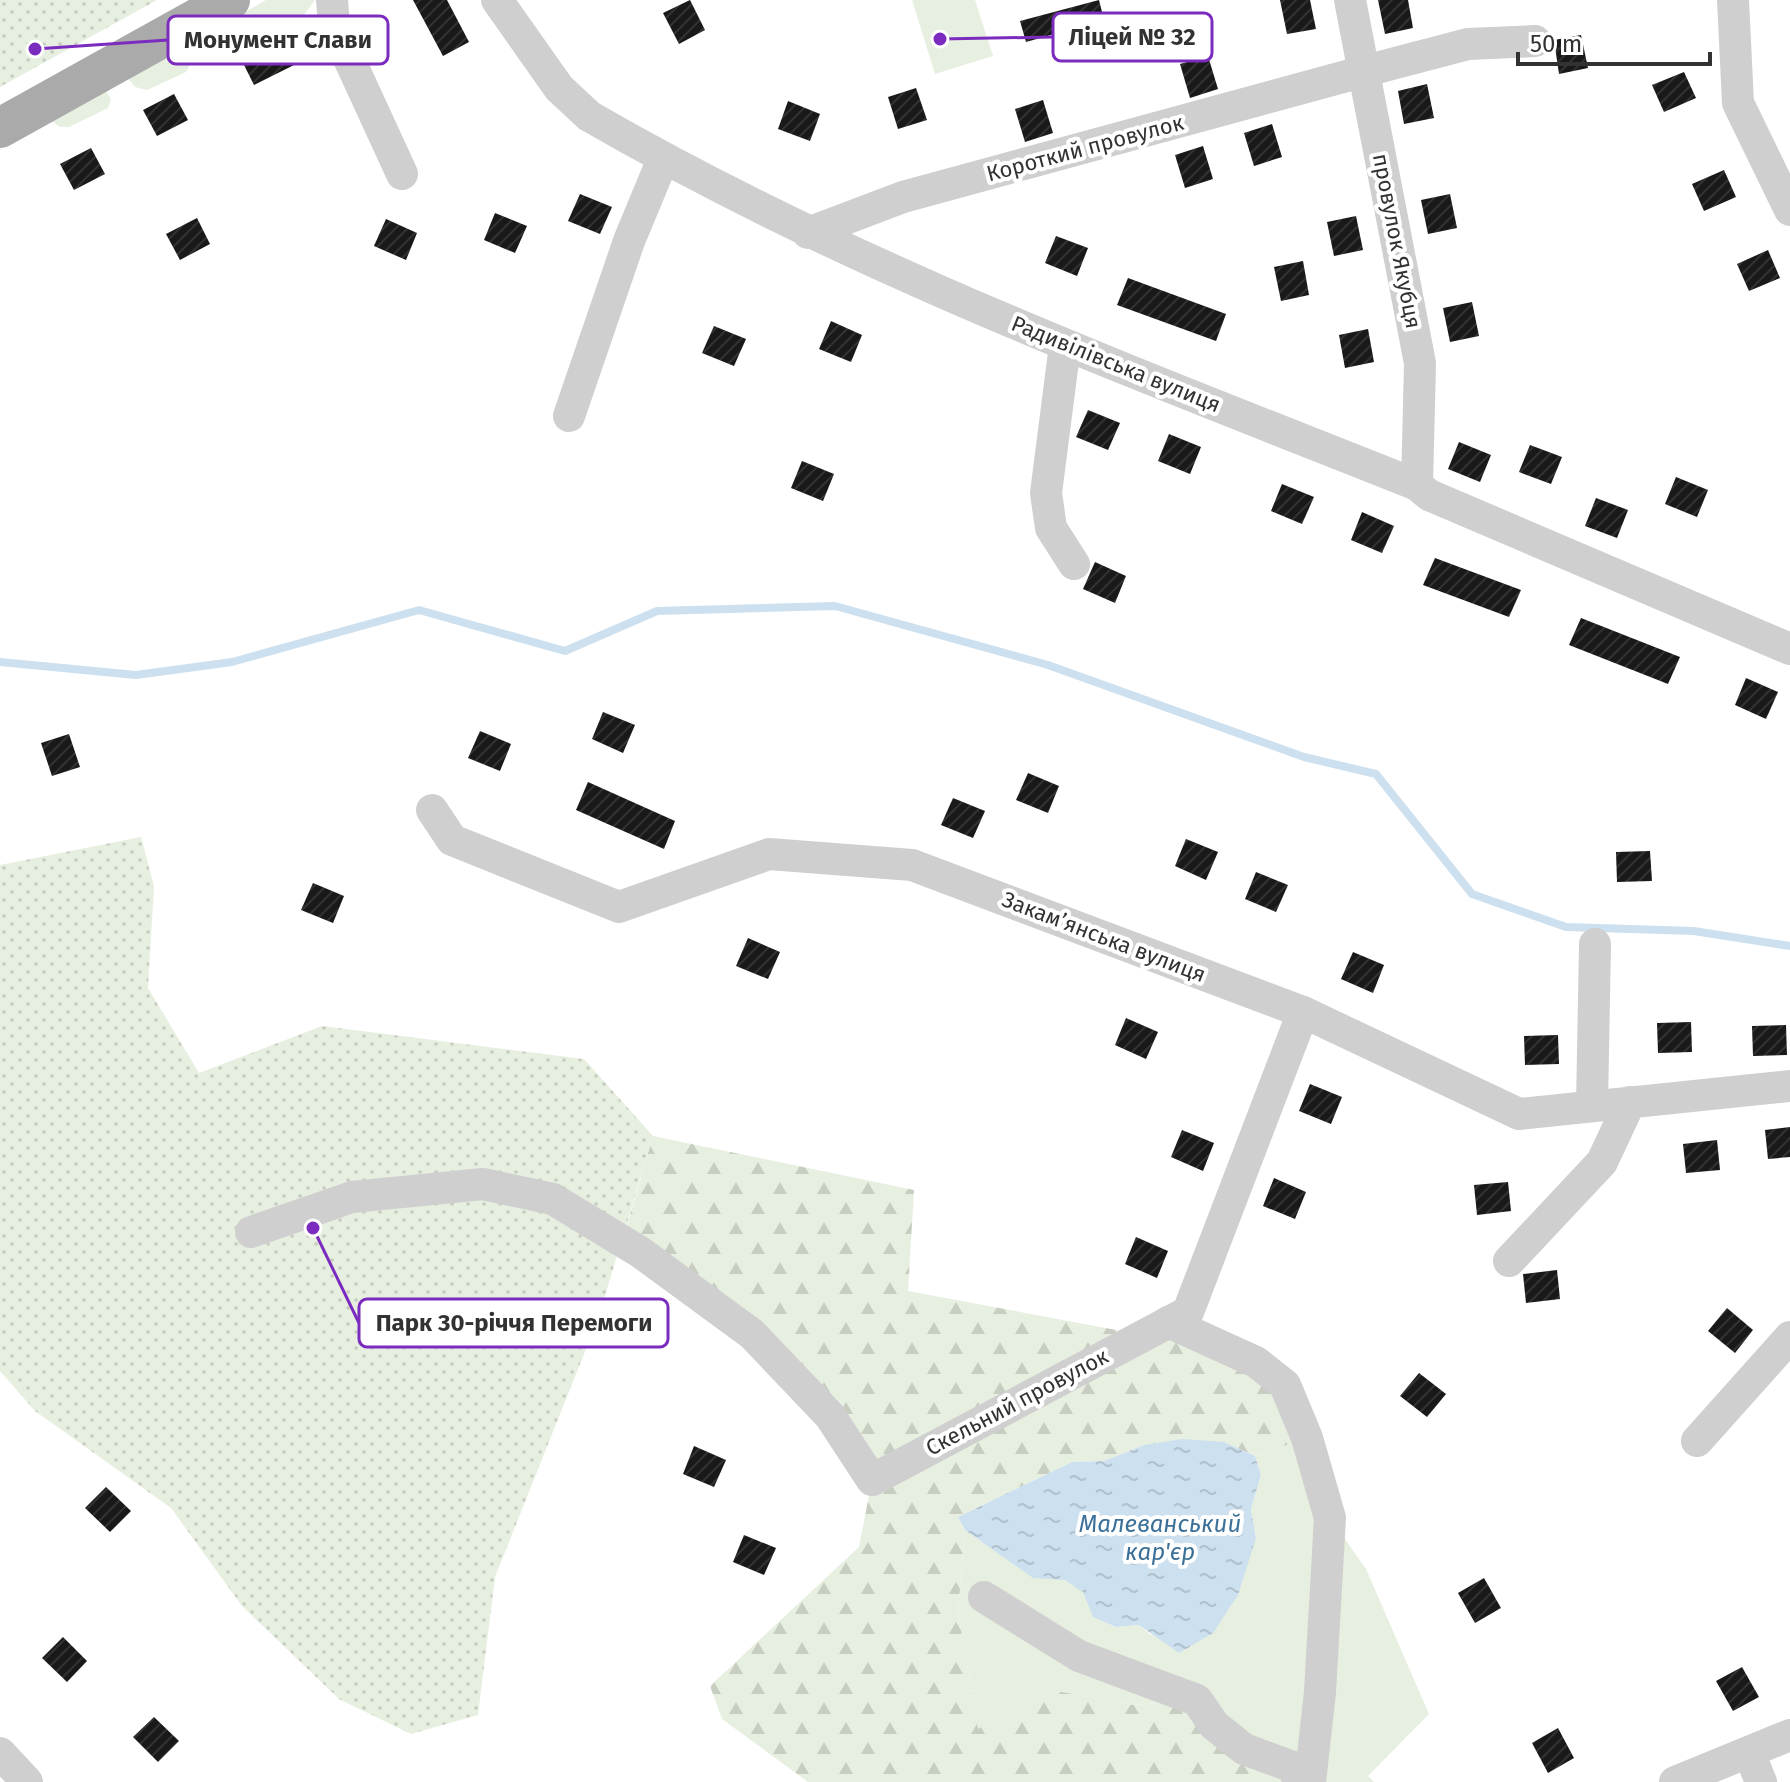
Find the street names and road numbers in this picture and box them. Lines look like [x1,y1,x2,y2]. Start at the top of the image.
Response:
street label: Короткий провулок [983,109,1187,187]
street label: провулок Якубця [1367,151,1427,331]
street label: Радивілівська вулиця [1008,310,1224,418]
street label: Закамʼянська вулиця [998,886,1210,988]
street label: Скельний провулок [921,1342,1113,1462]

